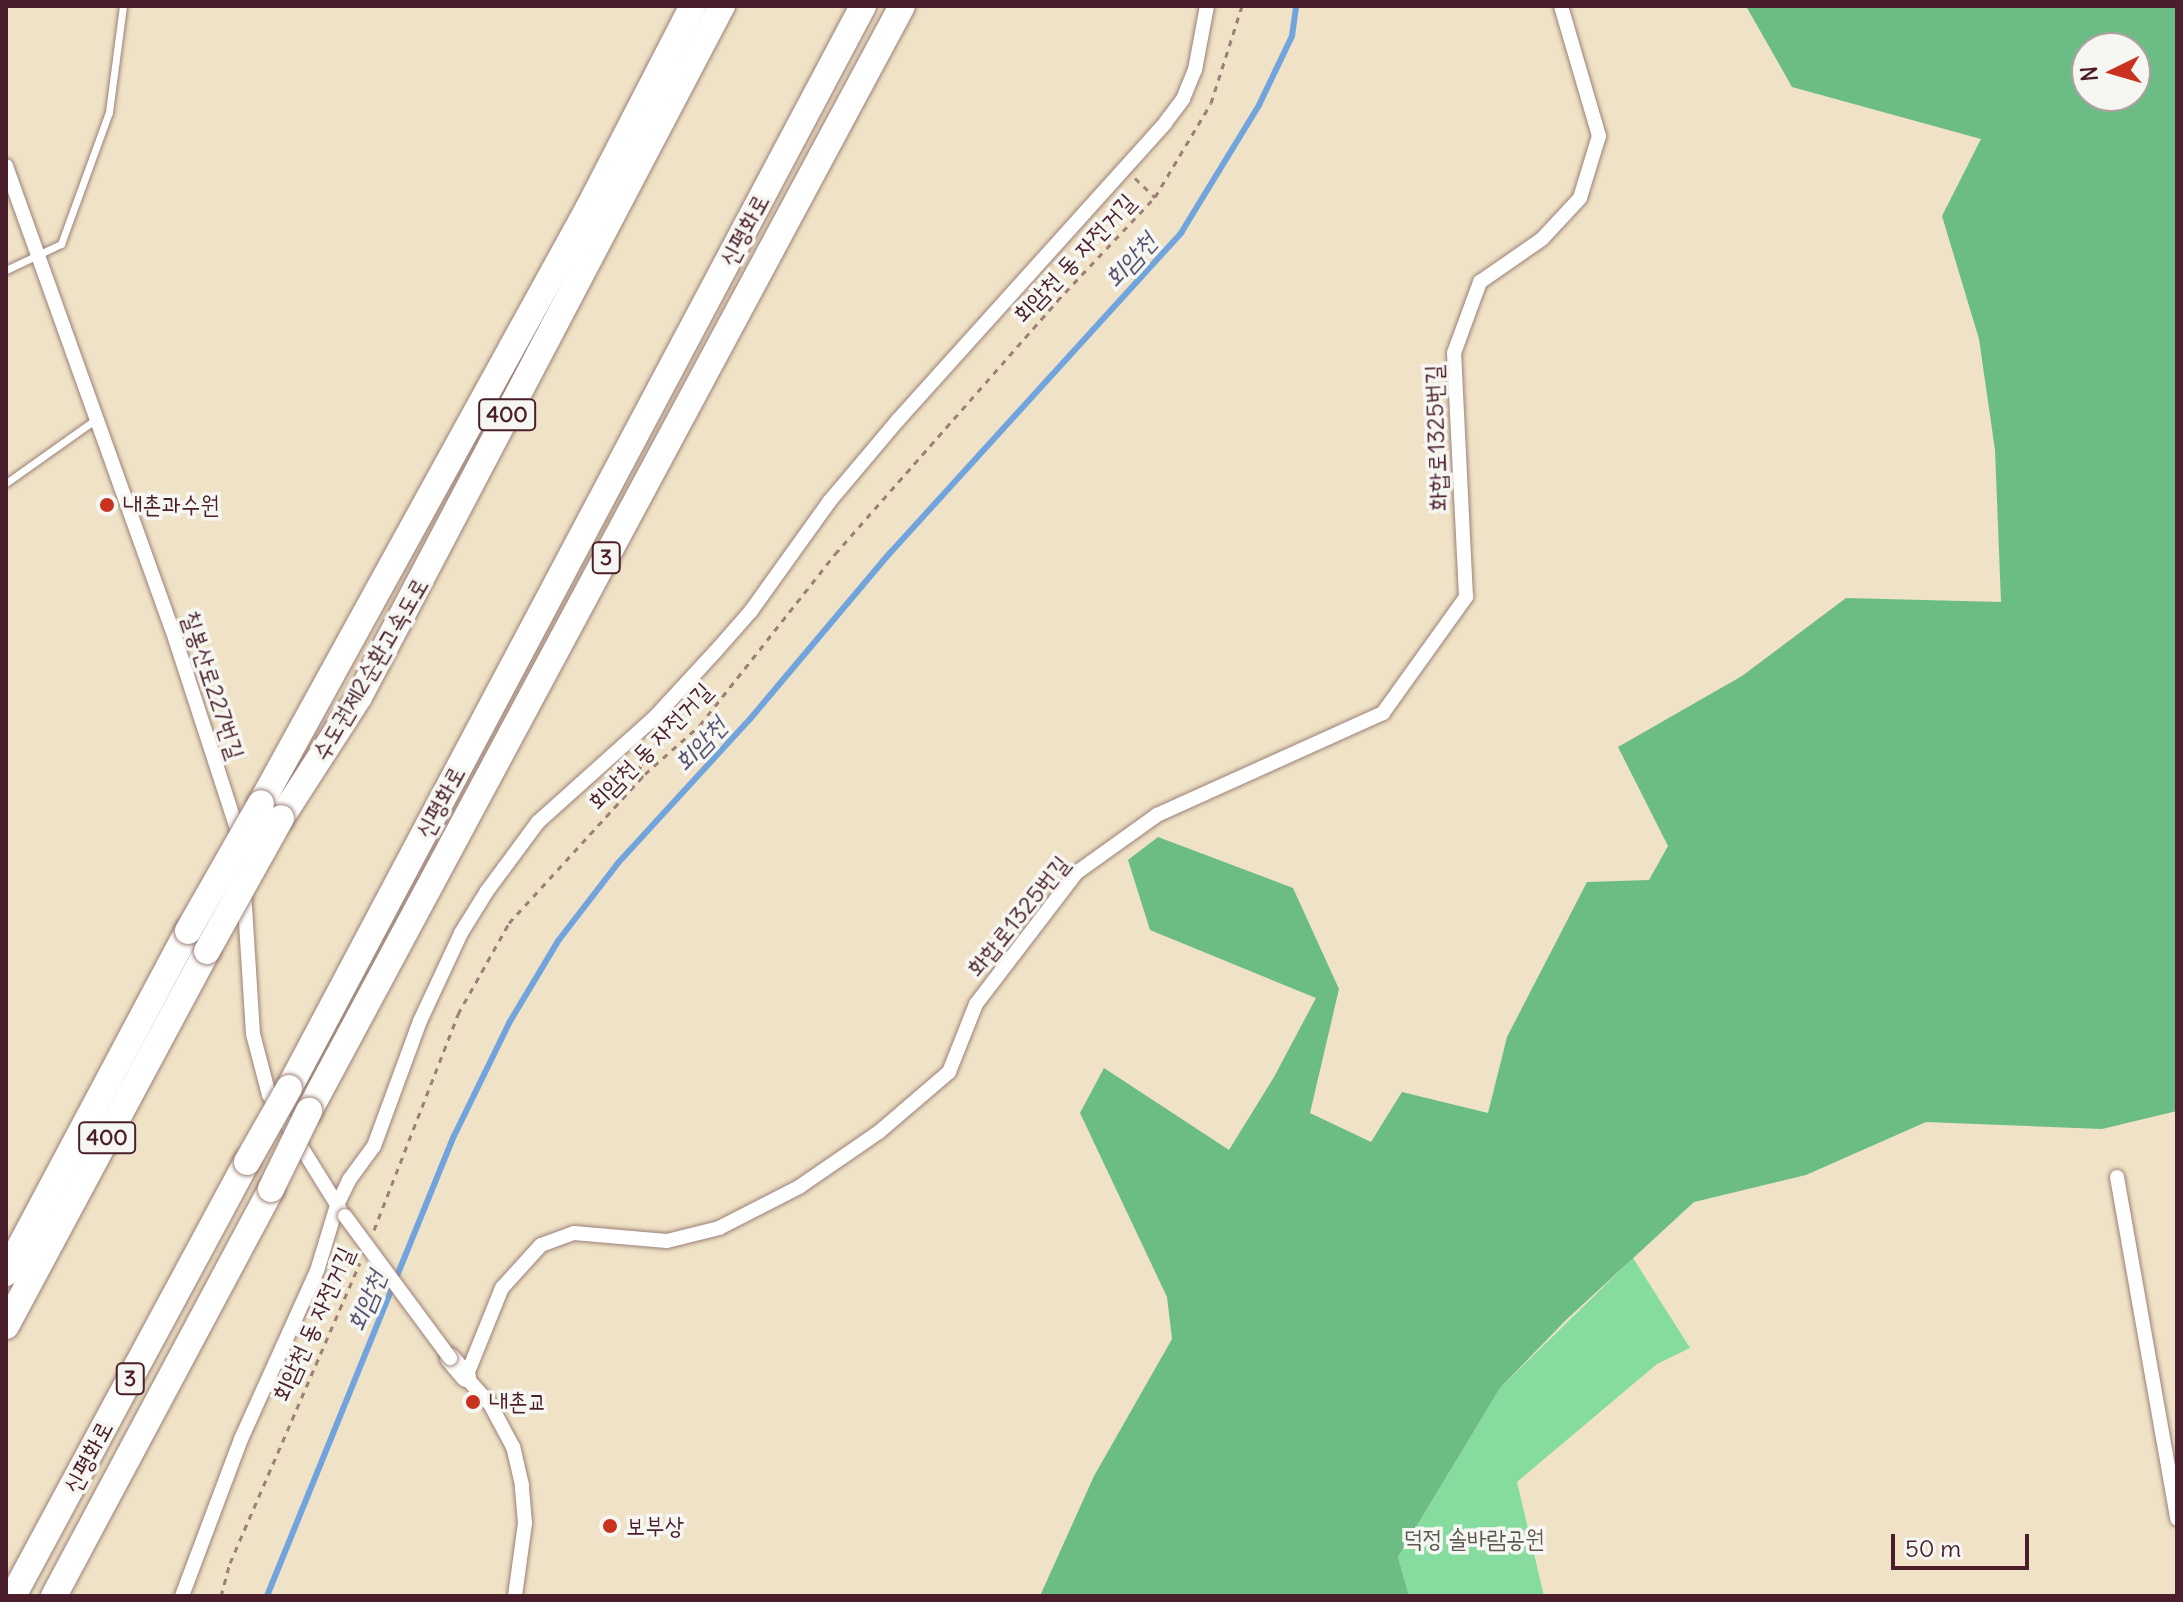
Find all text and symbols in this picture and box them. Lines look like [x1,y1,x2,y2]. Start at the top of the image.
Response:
north arrow [2071,32,2151,112]
text: N [2074,65,2104,83]
street label: 회암천 동 자전거길 [1007,188,1141,328]
street label: 신평화로 [713,189,775,271]
water label: 회암천 [1097,226,1163,294]
street label: 화합로1325번길 [1419,364,1453,512]
road number: 400 [477,397,537,433]
place label: 내촌과수원 [123,491,220,519]
marker: 내촌과수원 [98,496,116,514]
road number: 3 [590,540,622,576]
street label: 수도권제2순환고속도로 [306,572,434,766]
street label: 칠봉산로227번길 [176,607,250,763]
street label: 회암천 동 자전거길 [582,676,718,816]
water label: 회암천 [667,710,733,778]
street label: 신평화로 [409,761,471,843]
street label: 화합로1325번길 [961,850,1075,982]
road number: 400 [77,1120,137,1156]
street label: 회암천 동 자전거길 [266,1242,360,1406]
water label: 회암천 [340,1266,392,1336]
road number: 3 [114,1361,146,1397]
place label: 내촌교 [489,1388,547,1416]
marker: 내촌교 [464,1393,482,1411]
street label: 신평화로 [57,1416,119,1498]
place label: 보부상 [626,1512,684,1540]
marker: 보부상 [601,1517,619,1535]
scale bar [1895,1518,2033,1568]
park label: 덕정 솔바람공원 [1404,1525,1544,1553]
text: 50 m [1905,1533,1961,1563]

